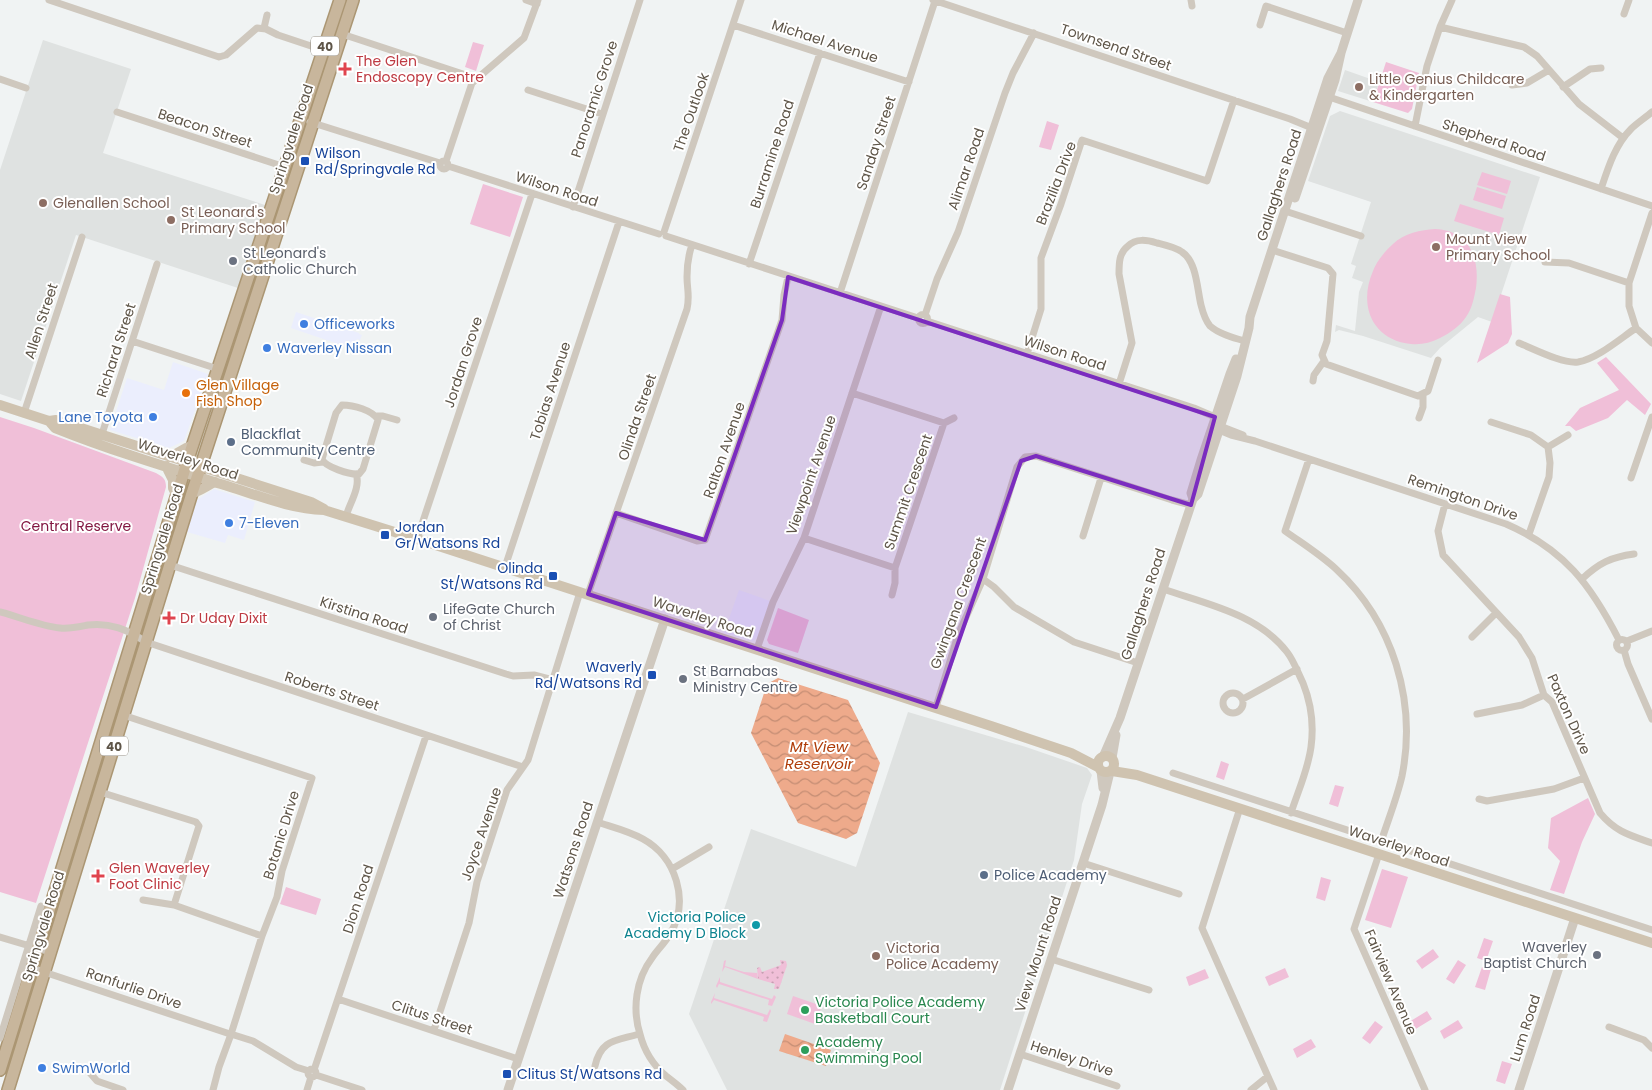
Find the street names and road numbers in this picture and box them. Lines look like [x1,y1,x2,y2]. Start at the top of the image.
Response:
street label: Michael Avenue [769,14,881,68]
street label: Townsend Street [1058,19,1174,75]
road number: 40 [311,36,339,56]
street label: Panoramic Grove [566,38,622,160]
street label: The Outlook [668,69,714,154]
street label: Springvale Road [264,82,318,196]
street label: Sanday Street [851,93,901,193]
street label: Burramine Road [745,97,799,211]
street label: Beacon Street [155,103,255,153]
street label: Shepherd Road [1440,114,1548,166]
street label: Alimar Road [943,125,989,213]
street label: Gallaghers Road [1251,127,1307,243]
street label: Brazilia Drive [1031,138,1081,228]
street label: Wilson Road [513,166,601,212]
street label: Allen Street [19,280,63,362]
street label: Richard Street [91,300,141,400]
street label: Jordan Grove [439,314,487,410]
street label: Wilson Road [1021,330,1109,376]
street label: Tobias Avenue [525,339,575,443]
street label: Olinda Street [613,371,661,463]
street label: Ralton Avenue [698,399,750,501]
street label: Viewpoint Avenue [781,412,841,537]
street label: Summit Crescent [879,431,937,553]
street label: Waverley Road [135,433,241,485]
street label: Remington Drive [1405,469,1521,525]
street label: Springvale Road [136,481,188,597]
street label: Gwingana Crescent [925,534,991,672]
street label: Gallaghers Road [1115,546,1171,662]
street label: Kirstina Road [317,591,411,639]
street label: Waverley Road [650,591,756,643]
street label: Roberts Street [282,666,382,716]
street label: Paxton Drive [1542,671,1596,758]
road number: 40 [100,736,128,756]
street label: Joyce Avenue [456,784,506,883]
street label: Botanic Drive [258,788,304,882]
street label: Watsons Road [548,799,598,901]
street label: Waverley Road [1346,820,1452,872]
street label: Dion Road [337,862,379,936]
street label: Springvale Road [17,868,69,984]
street label: View Mount Road [1010,893,1066,1015]
street label: Fairview Avenue [1360,926,1422,1038]
street label: Ranfurlie Drive [83,962,185,1014]
street label: Lum Road [1505,992,1545,1064]
street label: Clitus Street [389,995,475,1039]
street label: Henley Drive [1028,1035,1116,1081]

